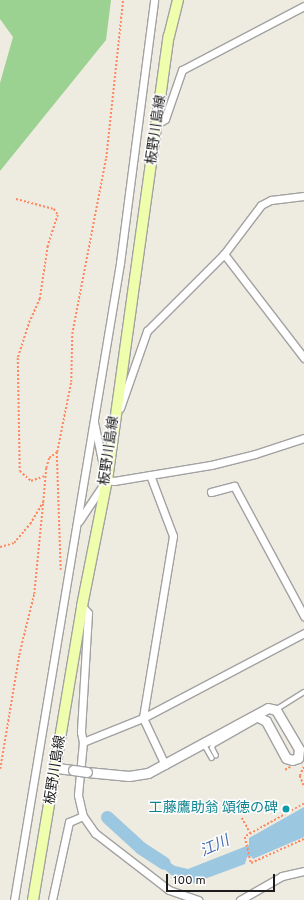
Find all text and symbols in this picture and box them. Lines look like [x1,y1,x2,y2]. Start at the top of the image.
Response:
street label: 板野川島線 [144,94,170,166]
street label: 板野川島線 [97,415,123,487]
street label: 板野川島線 [42,734,70,806]
place label: 工藤鷹助翁 頌徳の碑 [149,801,278,817]
marker: 工藤鷹助翁 頌徳の碑 [281,804,291,814]
water label: 江川 [198,833,232,861]
scale bar [168,866,277,892]
text: 100 m [173,873,206,889]

